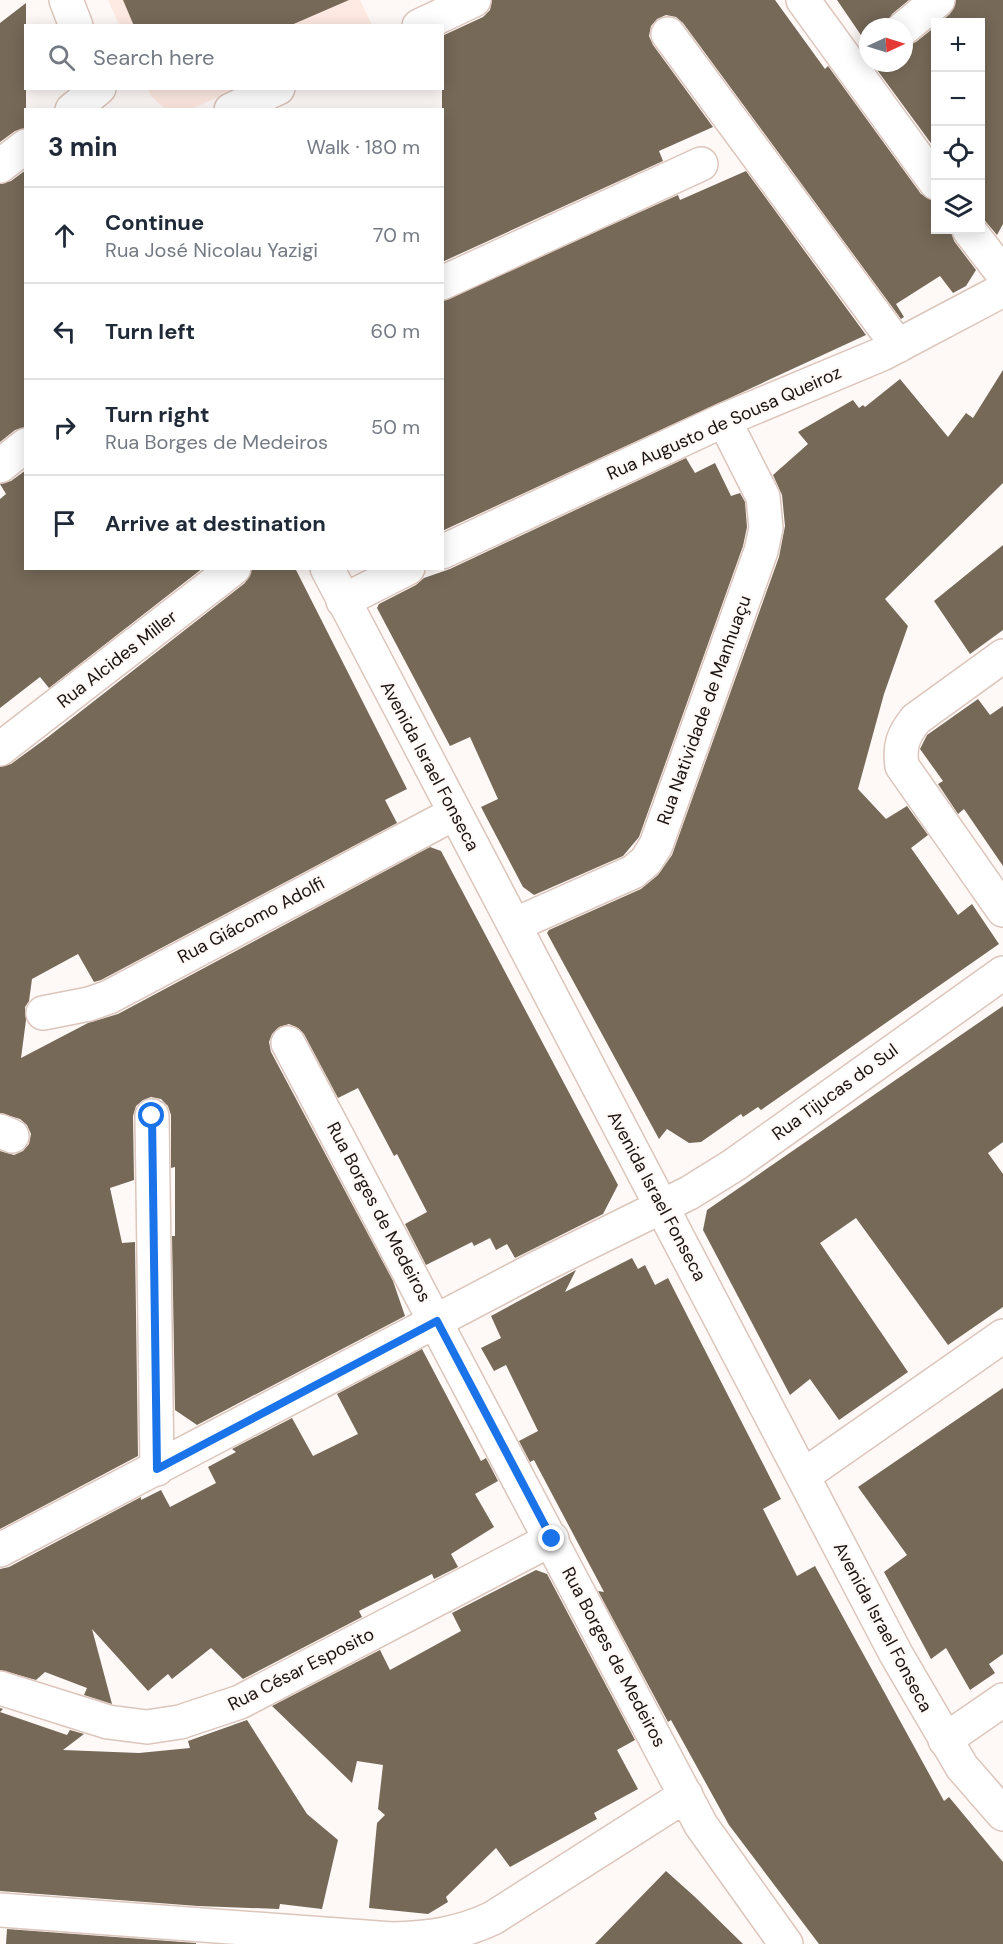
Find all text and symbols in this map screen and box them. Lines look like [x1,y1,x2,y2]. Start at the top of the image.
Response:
north arrow [859,18,913,72]
map controls [931,18,985,234]
button: + [931,18,985,72]
search box [24,24,444,90]
icon: search [45,41,78,74]
text: Search here [93,43,214,72]
button: − [931,72,985,126]
button: locate [931,126,985,180]
text: 3 min [48,130,117,164]
text: Walk · 180 m [306,134,420,160]
button: layers [931,180,985,234]
text: Continue [105,208,204,237]
icon: ahead [48,219,81,252]
text: 70 m [373,222,420,248]
text: Rua José Nicolau Yazigi [105,237,318,263]
icon: left [48,315,81,348]
text: Turn left [105,317,195,346]
text: 60 m [371,318,420,344]
street label: Rua Augusto de Sousa Queiroz [603,360,845,486]
text: Turn right [105,400,210,429]
icon: right [48,411,81,444]
text: 50 m [371,414,420,440]
text: Rua Borges de Medeiros [105,429,328,455]
icon: arrive [48,507,81,540]
text: Arrive at destination [105,509,326,538]
street label: Rua Natividade de Manhuaçu [651,592,757,828]
street label: Rua Alcides Miller [52,604,182,713]
street label: Avenida Israel Fonseca [375,677,485,855]
street label: Rua Giácomo Adolfi [173,871,329,969]
street label: Rua Tijucas do Sul [767,1038,903,1146]
route start [138,1102,164,1128]
street label: Avenida Israel Fonseca [602,1107,712,1285]
street label: Rua Borges de Medeiros [321,1118,437,1306]
route end [538,1525,564,1551]
street label: Avenida Israel Fonseca [828,1538,938,1716]
street label: Rua Borges de Medeiros [556,1563,672,1751]
street label: Rua César Esposito [224,1622,378,1716]

